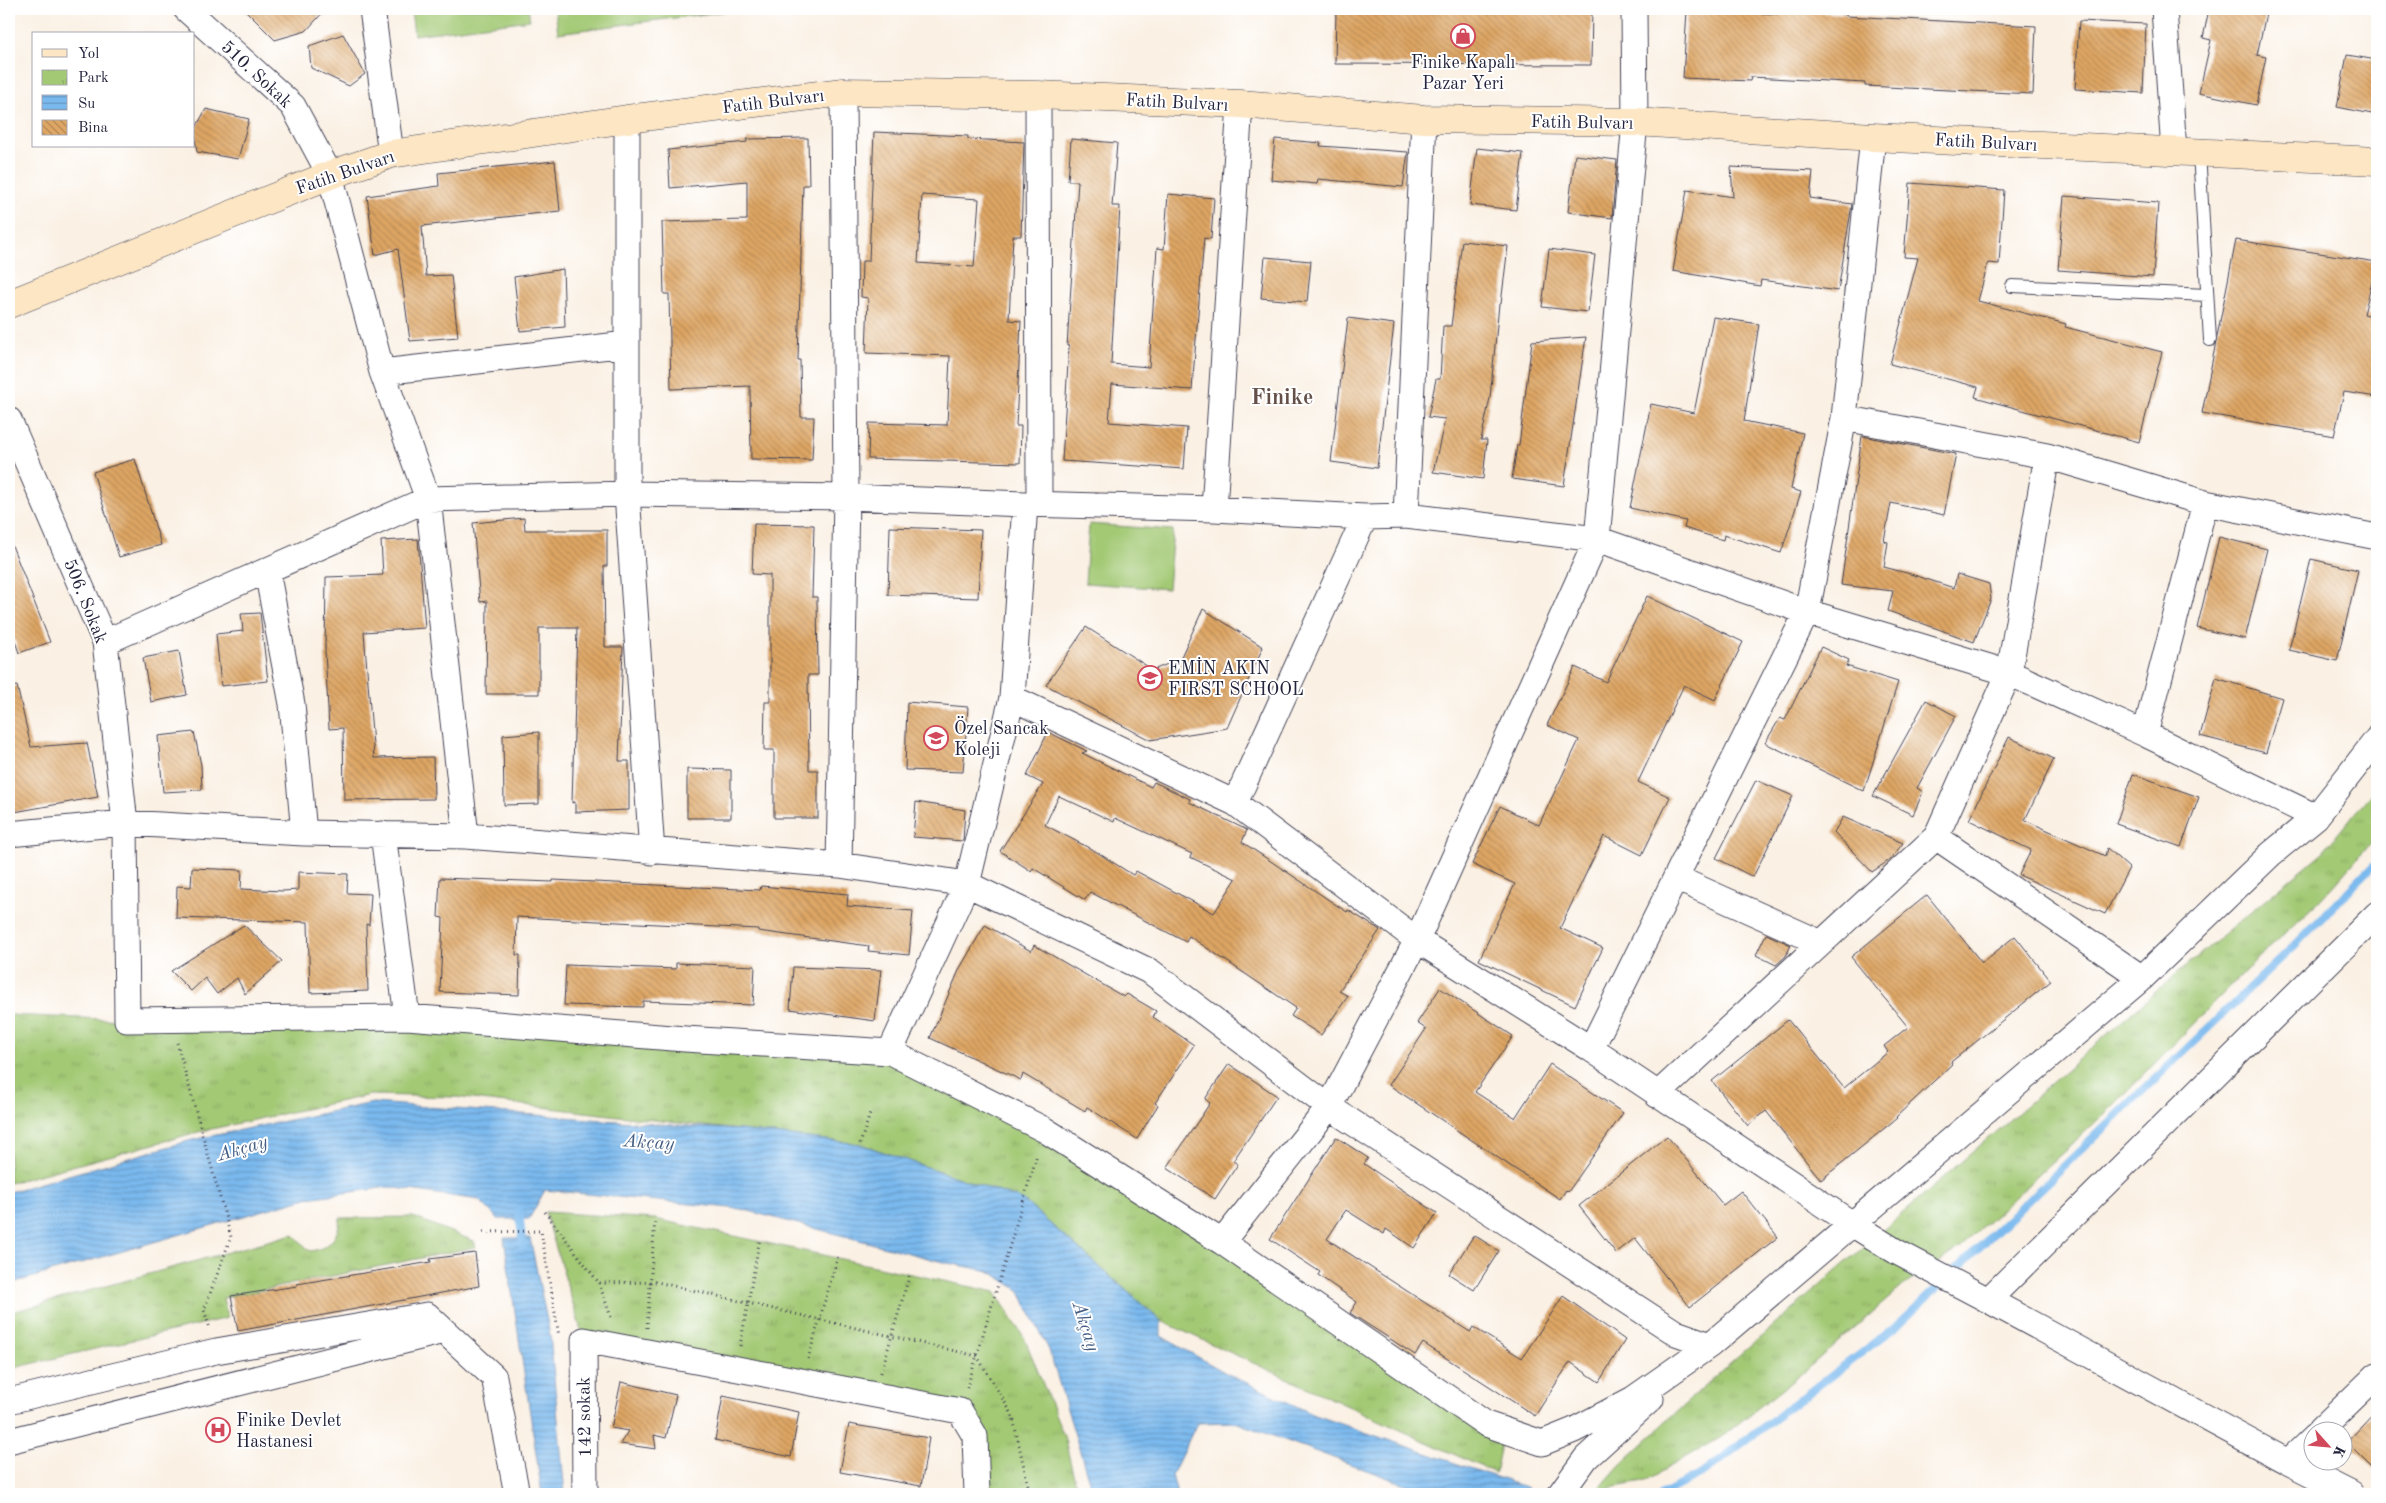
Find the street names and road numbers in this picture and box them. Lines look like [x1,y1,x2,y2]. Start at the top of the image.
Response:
street label: 510. Sokak [218,38,295,112]
street label: Fatih Bulvarı [721,87,825,117]
street label: Fatih Bulvarı [1125,91,1229,115]
street label: Fatih Bulvarı [1530,113,1634,133]
street label: Fatih Bulvarı [1934,131,2038,155]
street label: Fatih Bulvarı [294,148,397,198]
street label: 506. Sokak [60,557,110,646]
street label: 142 sokak [575,1376,595,1457]

